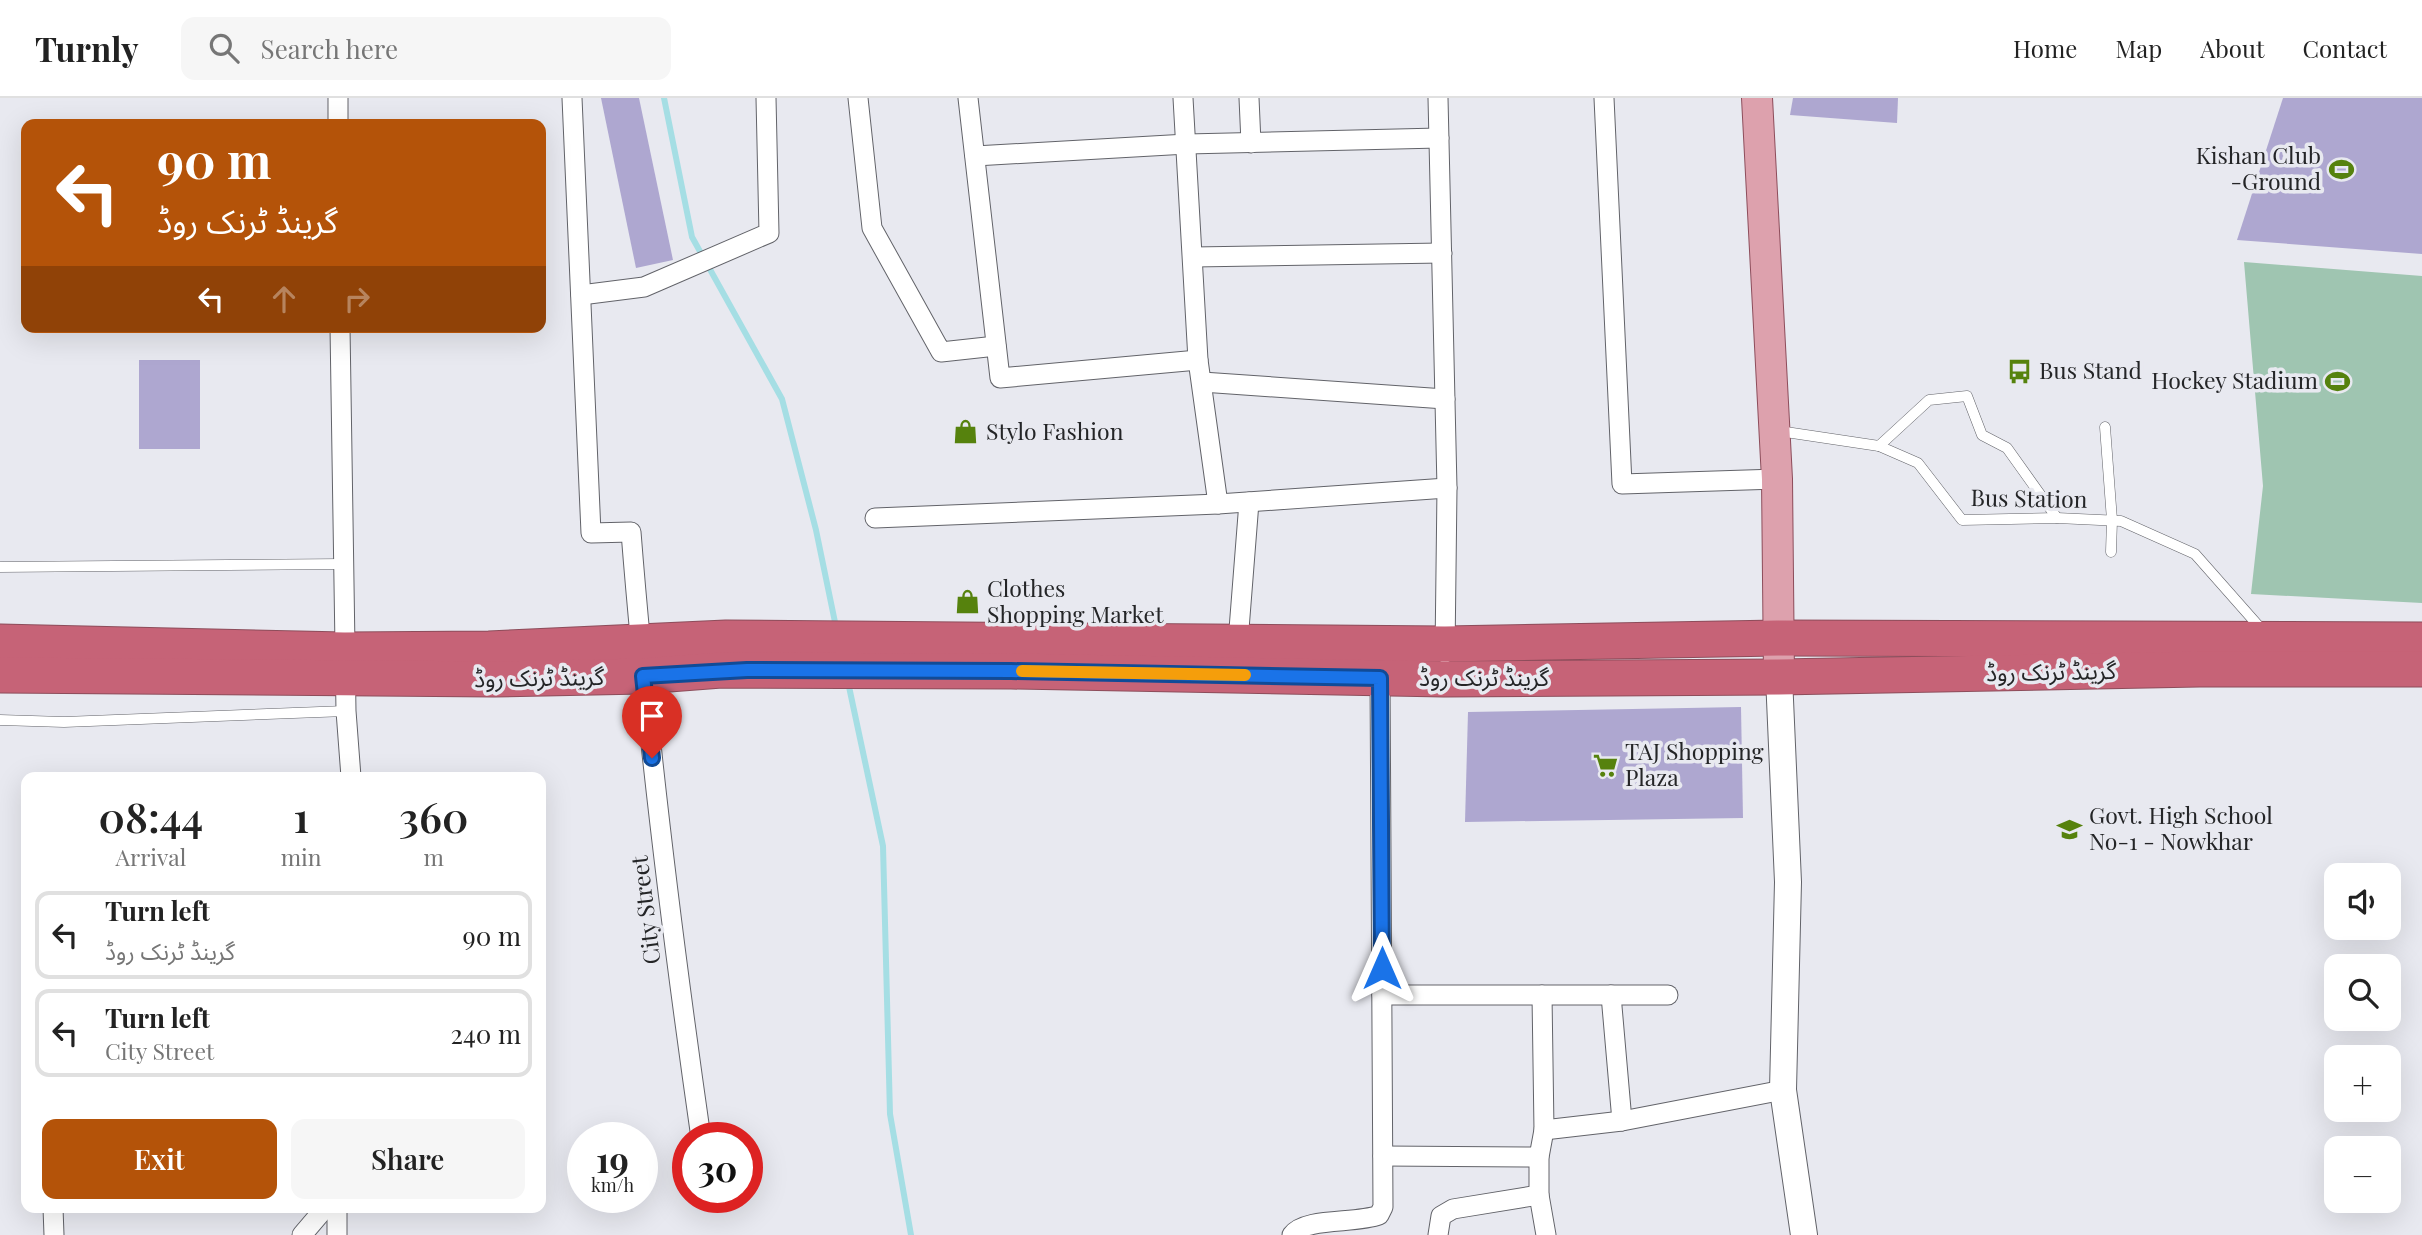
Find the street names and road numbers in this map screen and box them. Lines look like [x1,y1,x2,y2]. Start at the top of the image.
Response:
street label: Bus Station [1970,481,2088,514]
street label: گرینڈ ٹرنک روڈ [1986,654,2117,687]
street label: گرینڈ ٹرنک روڈ [474,660,605,693]
street label: گرینڈ ٹرنک روڈ [1419,661,1549,692]
street label: City Street [622,853,667,966]

